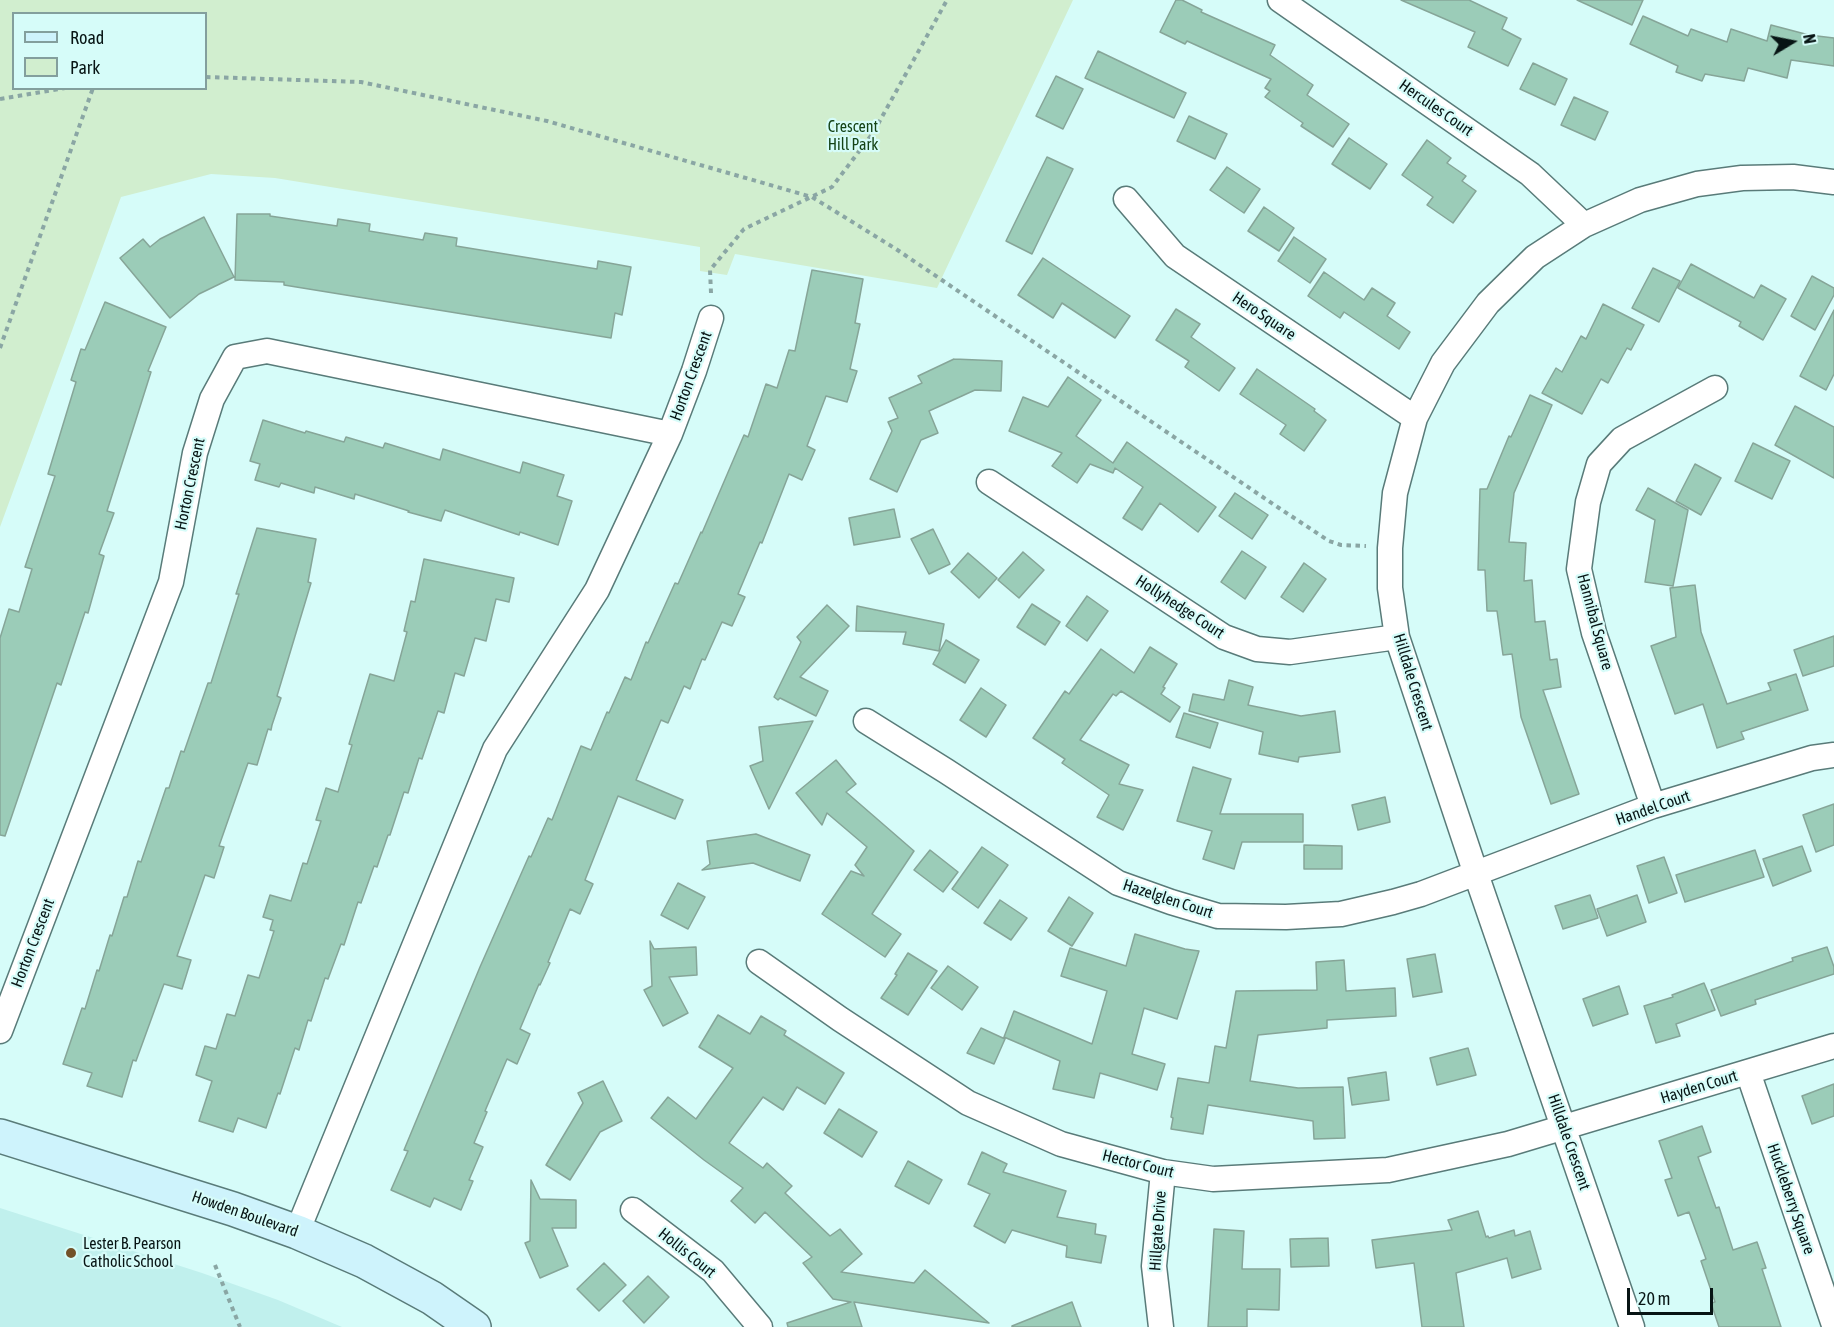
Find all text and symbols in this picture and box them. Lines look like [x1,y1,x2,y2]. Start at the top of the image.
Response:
legend [12,12,207,90]
north arrow [1762,12,1822,72]
text: Road [70,27,104,48]
text: N [1800,33,1819,45]
text: Park [70,57,100,78]
street label: Hercules Court [1395,76,1477,140]
park label: Crescent Hill Park [828,117,878,155]
street label: Hero Square [1229,288,1299,344]
street label: Horton Crescent [666,329,716,423]
street label: Horton Crescent [171,436,209,532]
street label: Hollyhedge Court [1132,571,1228,643]
street label: Hannibal Square [1573,572,1617,672]
street label: Hilldale Crescent [1389,631,1437,733]
street label: Handel Court [1613,786,1693,830]
street label: Hazelglen Court [1121,875,1215,923]
street label: Horton Crescent [7,896,59,990]
street label: Hayden Court [1658,1066,1740,1108]
street label: Hilldale Crescent [1544,1091,1594,1193]
street label: Huckleberry Square [1763,1141,1819,1257]
street label: Hector Court [1100,1146,1176,1182]
street label: Howden Boulevard [189,1187,301,1241]
street label: Hillgate Drive [1146,1190,1170,1272]
street label: Hollis Court [654,1224,720,1282]
place label: Lester B. Pearson Catholic School [83,1234,181,1272]
marker: Lester B. Pearson Catholic School [64,1246,78,1260]
scale bar [1630,1276,1716,1314]
text: 20 m [1638,1288,1670,1309]

